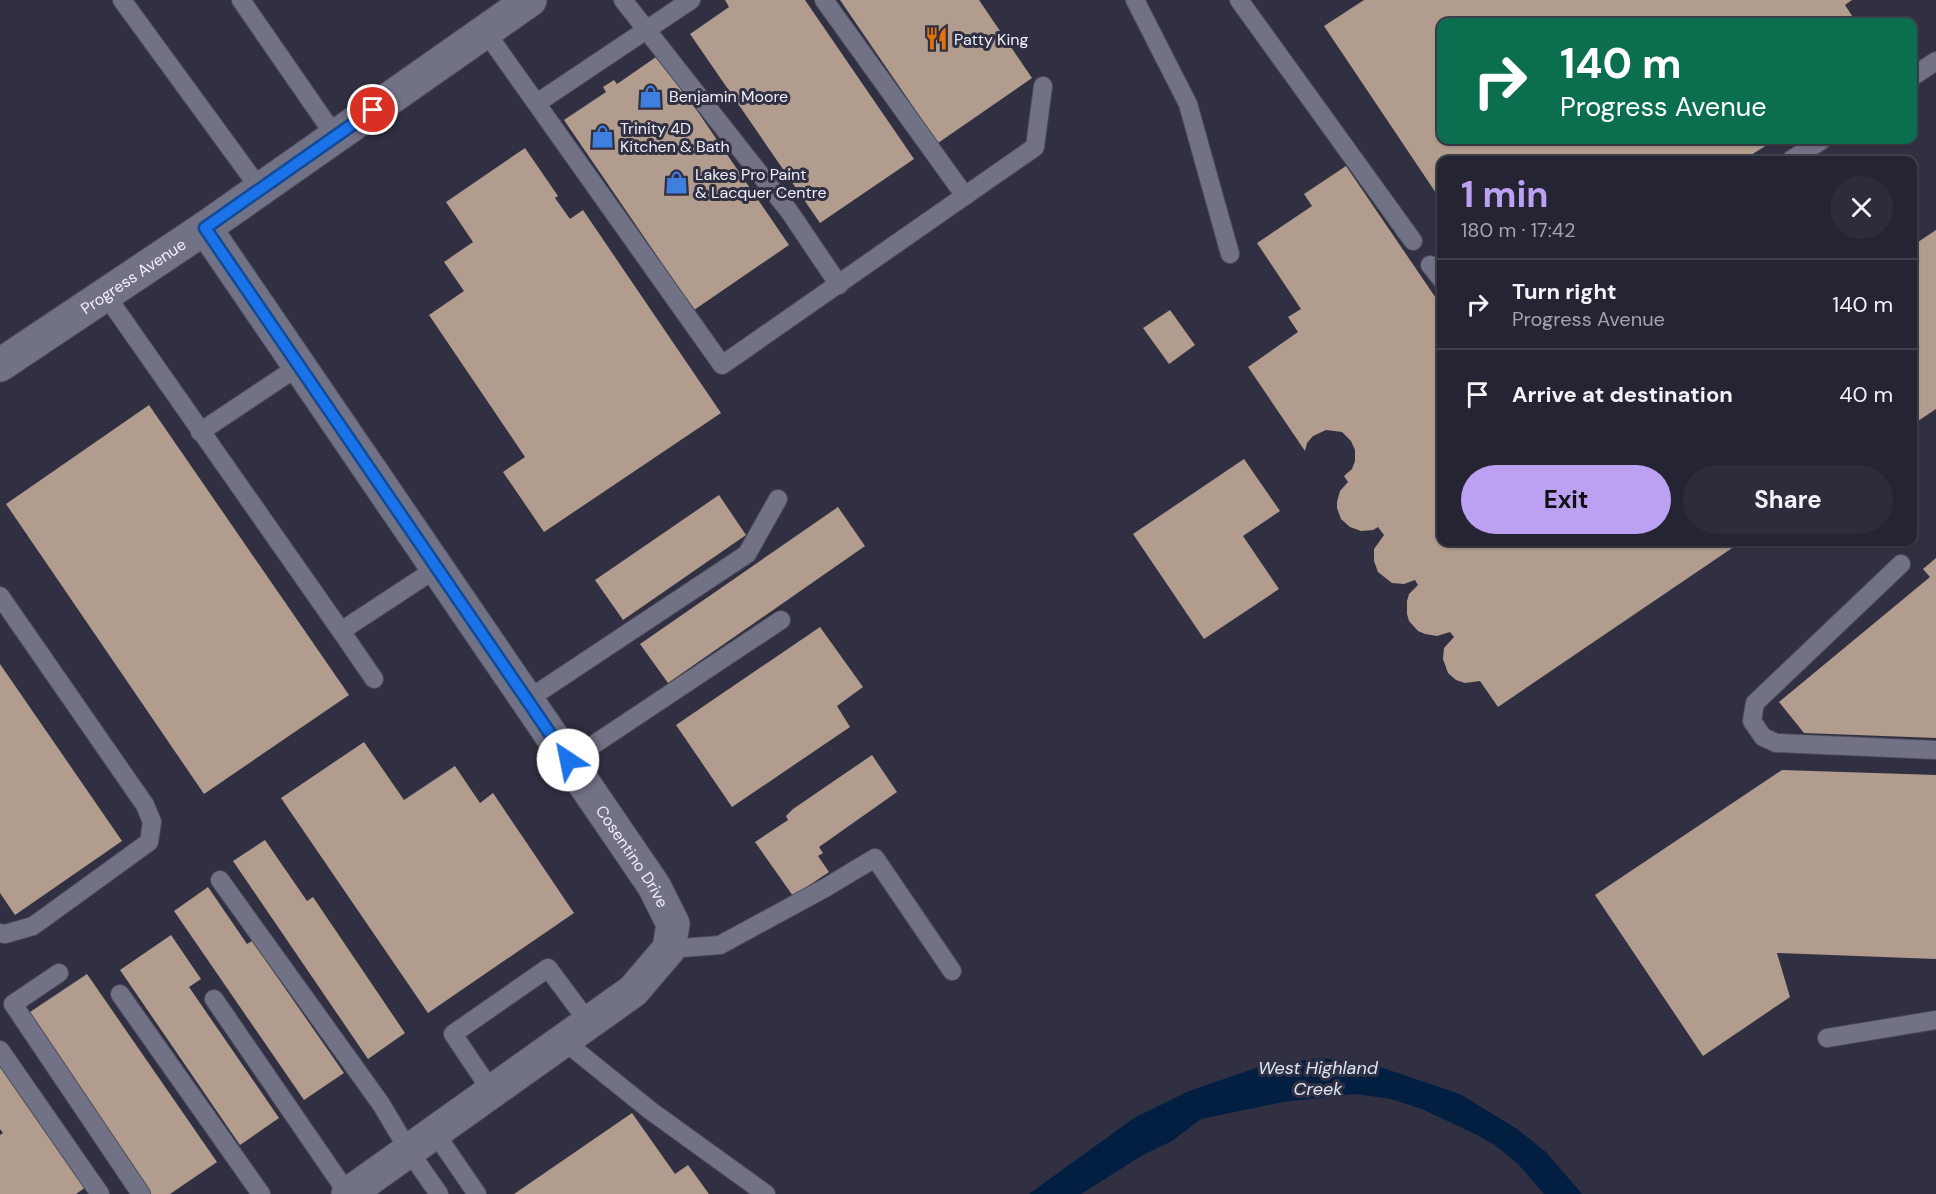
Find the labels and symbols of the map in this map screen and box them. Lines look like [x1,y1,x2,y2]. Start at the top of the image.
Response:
restaurant icon: Patty King [923,26,949,52]
place label: Patty King [954,29,1028,50]
shop icon: Benjamin Moore [638,83,664,109]
pin [347,84,398,135]
place label: Benjamin Moore [669,86,788,107]
place label: Trinity 4D Kitchen & Bath [620,118,730,157]
shop icon: Trinity 4D Kitchen & Bath [589,124,615,150]
place label: Lakes Pro Paint & Lacquer Centre [695,164,826,203]
shop icon: Lakes Pro Paint & Lacquer Centre [664,170,690,196]
street label: Progress Avenue [76,233,190,319]
position arrow [536,728,600,792]
street label: Cosentino Drive [591,801,673,911]
water label: West Highland Creek [1258,1056,1379,1101]

